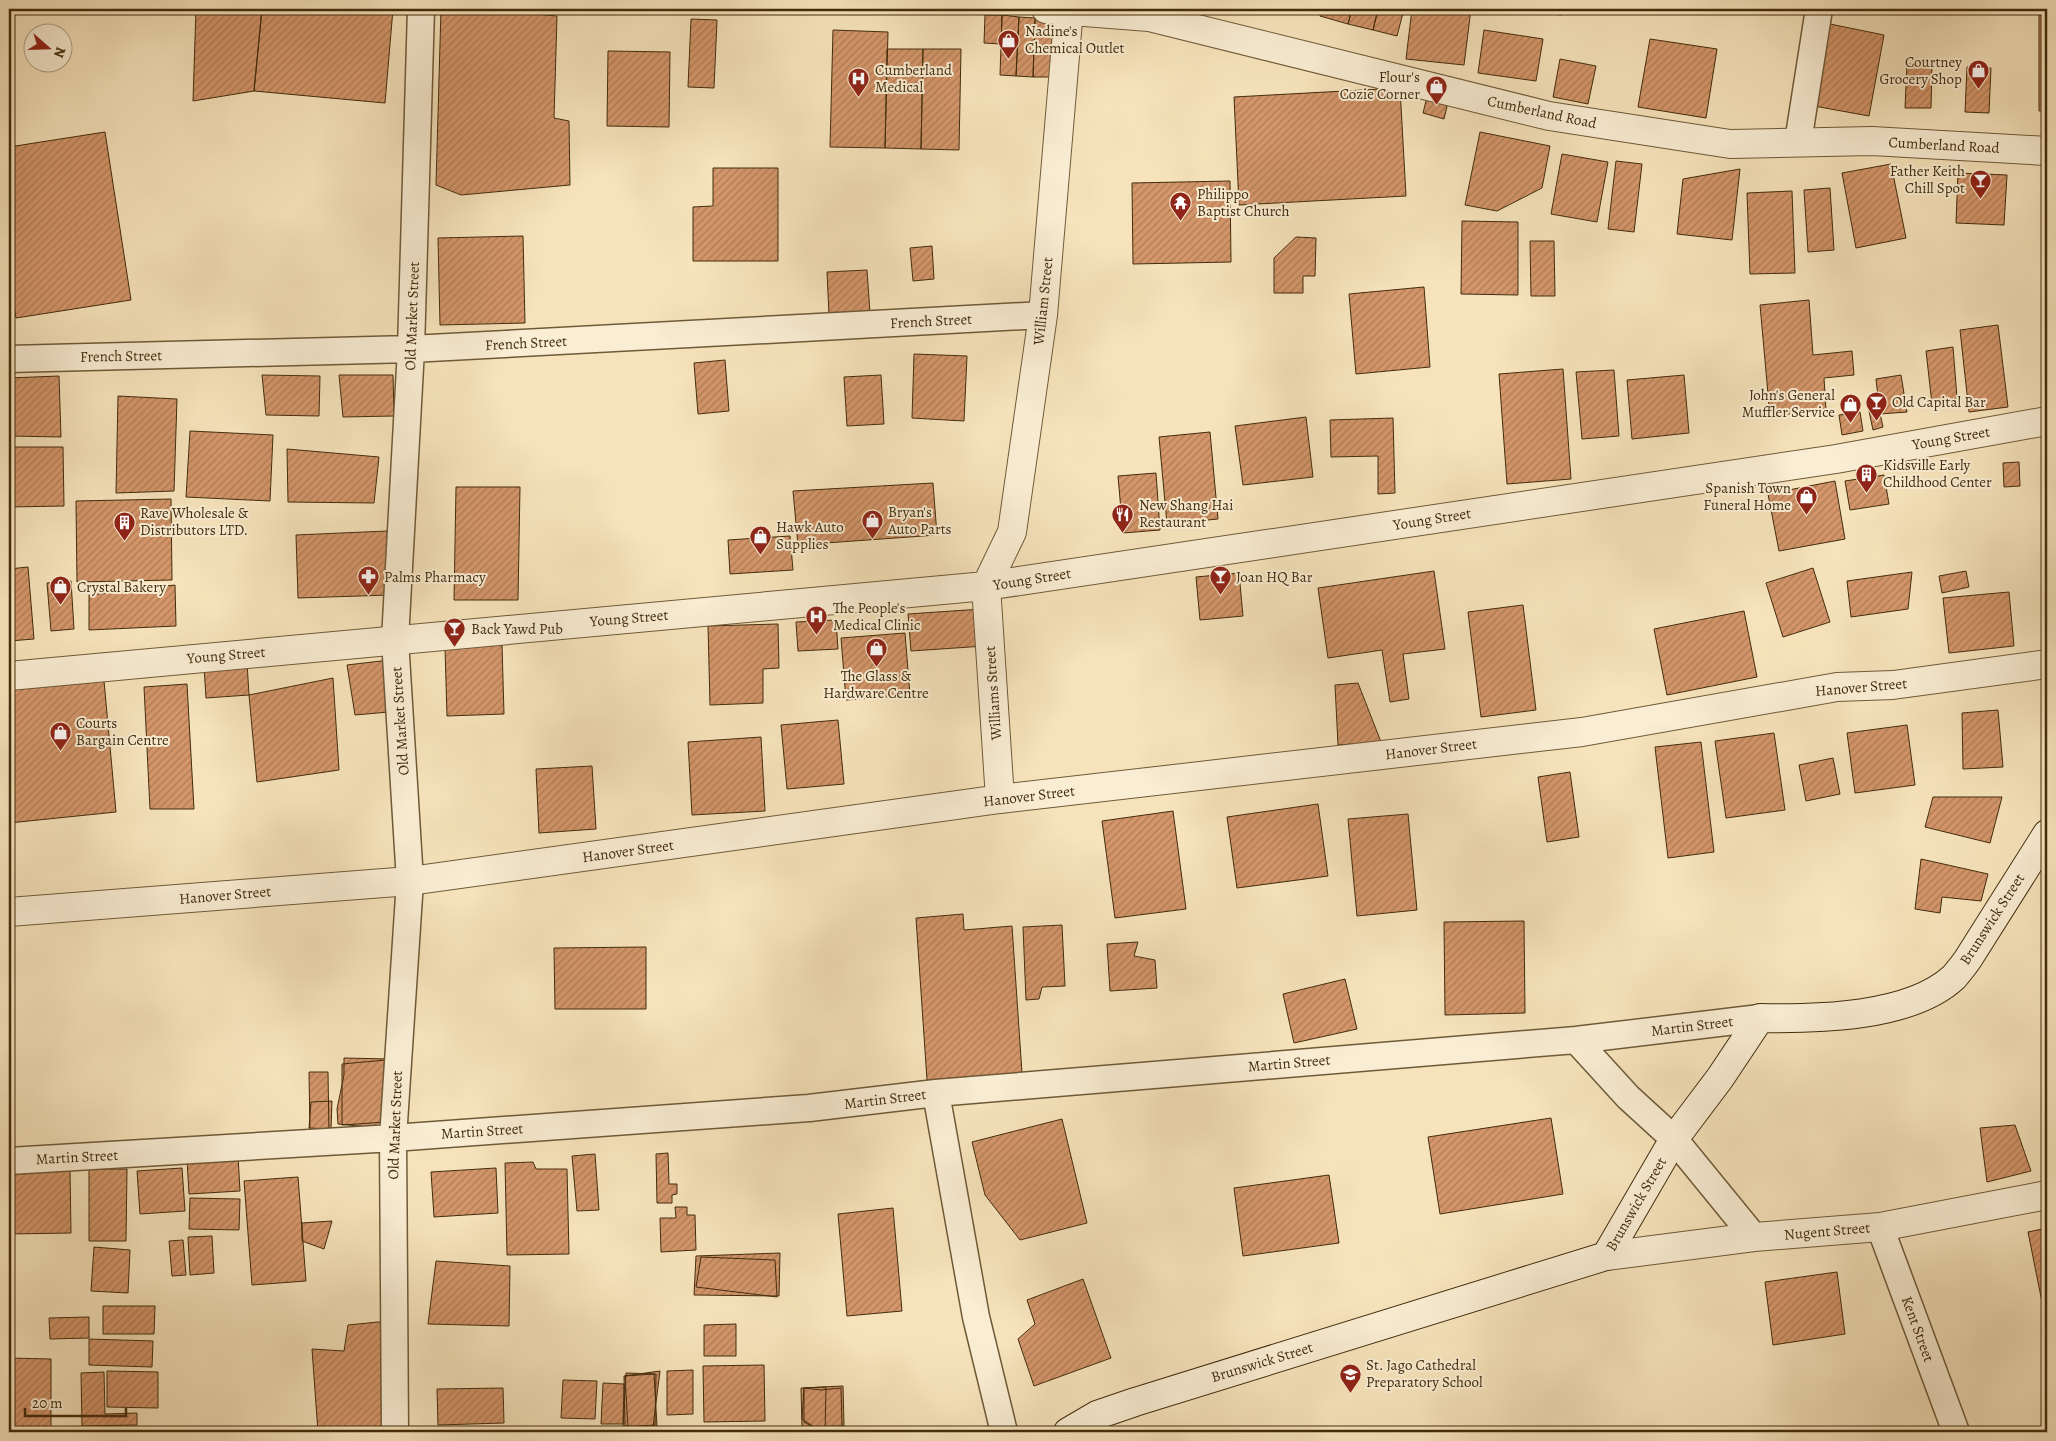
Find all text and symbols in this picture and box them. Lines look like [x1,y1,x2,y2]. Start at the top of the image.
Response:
place label: Nadine's Chemical Outlet [1025,21,1124,58]
north arrow [22,22,72,72]
shop icon: Nadine's Chemical Outlet [997,28,1021,59]
text: N [49,44,70,60]
place label: Courtney Grocery Shop [1880,52,1962,89]
shop icon: Courtney Grocery Shop [1966,59,1990,90]
place label: Cumberland Medical [875,60,953,97]
hospital icon: Cumberland Medical [847,67,871,98]
place label: Flour's Cozie Corner [1340,67,1420,104]
shop icon: Flour's Cozie Corner [1424,74,1448,105]
street label: Cumberland Road [1486,91,1599,134]
street label: Cumberland Road [1888,132,2001,158]
place label: Father Keith Chill Spot [1890,161,1965,198]
bar icon: Father Keith Chill Spot [1969,168,1993,199]
place label: Philippo Baptist Church [1197,184,1289,221]
temple icon: Philippo Baptist Church [1169,191,1193,222]
street label: William Street [1028,256,1058,347]
street label: Old Market Street [400,261,424,371]
street label: French Street [889,309,973,333]
street label: French Street [484,331,568,355]
street label: French Street [80,345,162,367]
place label: John's General Muffler Service [1742,385,1835,422]
bar icon: Old Capital Bar [1864,390,1888,421]
shop icon: John's General Muffler Service [1839,392,1863,423]
place label: Old Capital Bar [1892,392,1986,412]
street label: Young Street [1910,421,1992,455]
place label: Kidsville Early Childhood Center [1883,455,1992,492]
building icon: Kidsville Early Childhood Center [1855,462,1879,493]
place label: Spanish Town Funeral Home [1703,478,1791,515]
shop icon: Spanish Town Funeral Home [1795,485,1819,516]
place label: New Shang Hai Restaurant [1139,495,1234,532]
place label: Bryan's Auto Parts [887,502,952,539]
restaurant icon: New Shang Hai Restaurant [1111,502,1135,533]
place label: Rave Wholesale & Distributors LTD. [140,503,249,540]
street label: Young Street [1391,503,1472,535]
shop icon: Bryan's Auto Parts [860,509,884,540]
building icon: Rave Wholesale & Distributors LTD. [112,510,136,541]
place label: Hawk Auto Supplies [776,517,844,554]
shop icon: Hawk Auto Supplies [748,524,772,555]
street label: Young Street [991,563,1072,595]
pharmacy icon: Palms Pharmacy [356,565,380,596]
bar icon: Joan HQ Bar [1208,565,1232,596]
place label: Palms Pharmacy [384,567,486,587]
place label: Joan HQ Bar [1236,567,1313,587]
shop icon: Crystal Bakery [49,575,73,606]
place label: Crystal Bakery [77,577,166,597]
place label: The People's Medical Clinic [833,598,920,635]
street label: Young Street [588,605,669,631]
hospital icon: The People's Medical Clinic [805,605,829,636]
bar icon: Back Yawd Pub [443,617,467,648]
place label: Back Yawd Pub [471,619,563,639]
shop icon: The Glass & Hardware Centre [864,636,888,667]
street label: Young Street [185,642,266,668]
street label: Williams Street [980,645,1006,742]
street label: Old Market Street [386,666,414,776]
place label: The Glass & Hardware Centre [823,666,929,703]
street label: Hanover Street [1814,673,1908,701]
place label: Courts Bargain Centre [76,713,169,750]
shop icon: Courts Bargain Centre [48,720,72,751]
street label: Hanover Street [1384,733,1478,765]
street label: Hanover Street [982,780,1076,812]
street label: Hanover Street [581,835,675,867]
street label: Brunswick Street [1955,869,2029,969]
street label: Hanover Street [178,881,272,909]
street label: Martin Street [1650,1011,1734,1041]
street label: Martin Street [1247,1049,1331,1077]
street label: Old Market Street [383,1070,407,1180]
street label: Martin Street [843,1084,927,1114]
street label: Martin Street [440,1118,524,1144]
street label: Martin Street [35,1145,119,1169]
street label: Brunswick Street [1601,1153,1671,1255]
street label: Nugent Street [1783,1217,1871,1245]
street label: Kent Street [1897,1293,1939,1365]
street label: Brunswick Street [1209,1337,1315,1387]
place label: St. Jago Cathedral Preparatory School [1366,1355,1483,1392]
school or university icon: St. Jago Cathedral Preparatory School [1338,1362,1362,1393]
scale bar [25,1386,126,1418]
text: 20 m [32,1393,63,1413]

